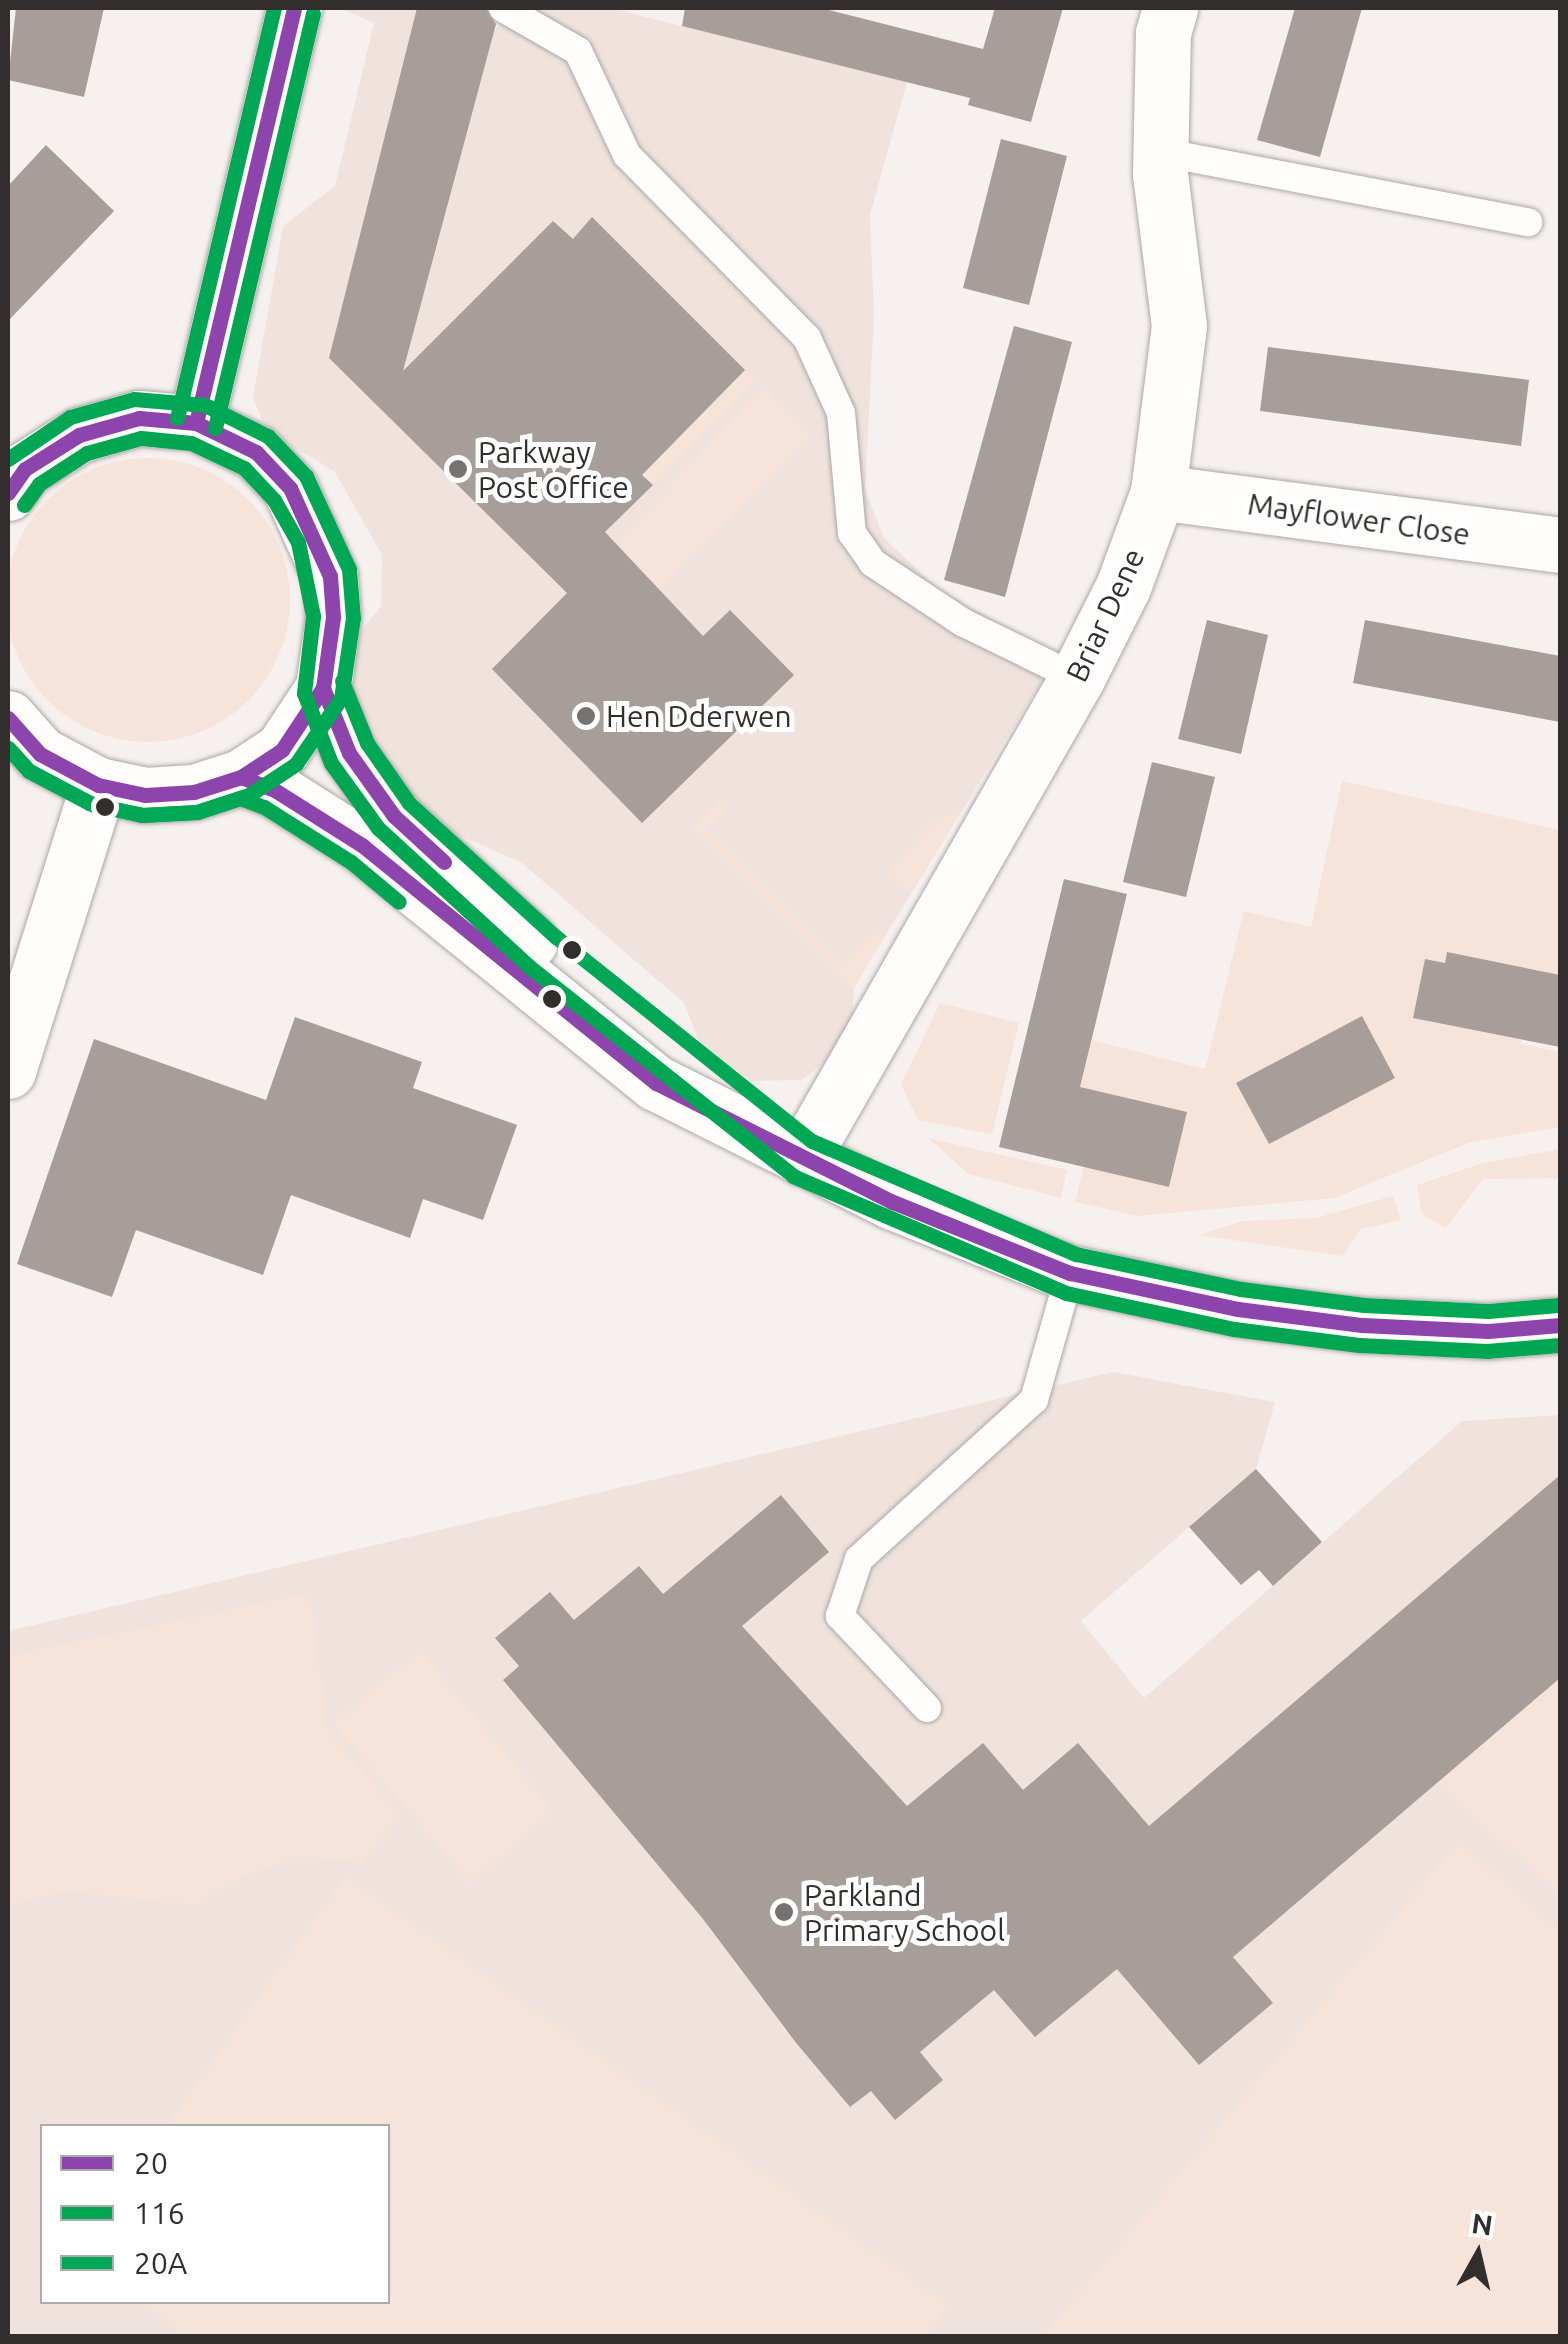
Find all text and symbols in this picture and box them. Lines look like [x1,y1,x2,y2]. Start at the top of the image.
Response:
place label: Parkway Post Office [478,434,629,504]
marker: Parkway Post Office [447,458,469,480]
street label: Mayflower Close [1246,486,1472,552]
street label: Briar Dene [1059,543,1151,687]
place label: Hen Dderwen [606,698,792,734]
marker: Hen Dderwen [575,705,597,727]
unlabelled marker [95,797,115,817]
unlabelled marker [562,940,582,960]
unlabelled marker [542,989,562,1009]
place label: Parkland Primary School [804,1877,1005,1948]
marker: Parkland Primary School [773,1901,795,1923]
legend [40,2124,390,2304]
text: 20 [134,2146,168,2180]
text: 116 [134,2196,185,2230]
north arrow [1428,2204,1528,2304]
text: N [1470,2207,1495,2241]
text: 20A [134,2246,187,2280]

